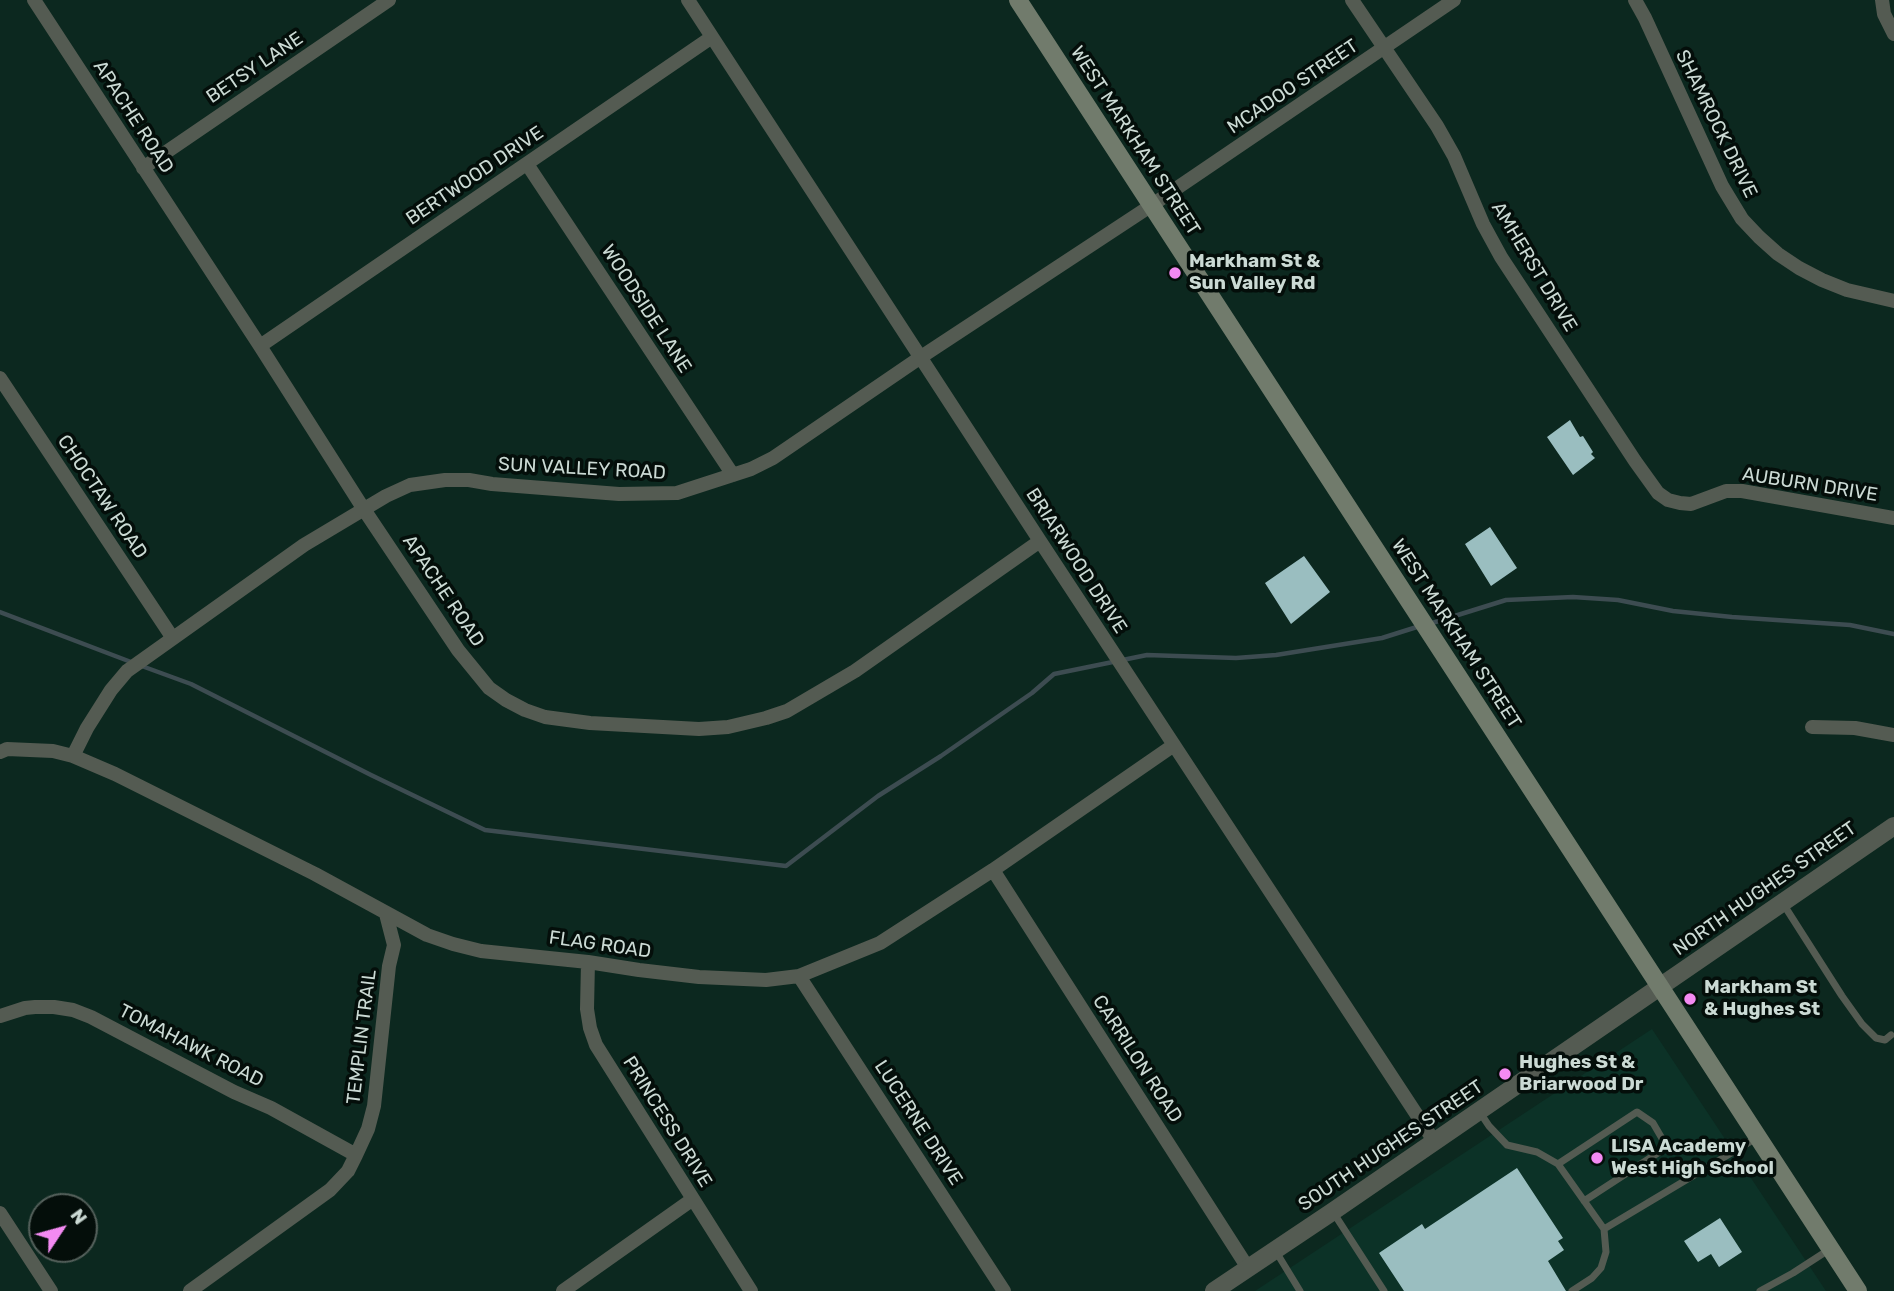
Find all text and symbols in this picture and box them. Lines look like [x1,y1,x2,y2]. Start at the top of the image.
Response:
street label: BETSY LANE [202,27,308,109]
street label: MCADOO STREET [1223,35,1363,139]
street label: WEST MARKHAM STREET [1065,42,1205,240]
street label: SHAMROCK DRIVE [1670,46,1762,202]
street label: APACHE ROAD [88,56,178,178]
street label: BERTWOOD DRIVE [402,122,548,230]
street label: AMHERST DRIVE [1486,198,1582,336]
street label: WOODSIDE LANE [596,241,696,377]
place label: Markham St & Sun Valley Rd [1189,251,1320,295]
marker: Markham St & Sun Valley Rd [1167,265,1183,281]
street label: CHOCTAW ROAD [52,431,152,563]
street label: SUN VALLEY ROAD [498,453,666,485]
street label: AUBURN DRIVE [1741,463,1879,507]
street label: BRIARWOOD DRIVE [1021,484,1131,638]
street label: APACHE ROAD [397,531,489,651]
street label: WEST MARKHAM STREET [1386,535,1526,733]
street label: NORTH HUGHES STREET [1669,817,1861,961]
street label: FLAG ROAD [548,927,652,963]
street label: TEMPLIN TRAIL [342,968,382,1106]
place label: Markham St & Hughes St [1704,977,1820,1021]
street label: CARRILON ROAD [1087,991,1187,1127]
marker: Markham St & Hughes St [1682,991,1698,1007]
street label: TOMAHAWK ROAD [115,1000,267,1092]
street label: PRINCESS DRIVE [618,1052,716,1192]
place label: Hughes St & Briarwood Dr [1519,1052,1643,1096]
street label: LUCERNE DRIVE [869,1056,967,1190]
marker: Hughes St & Briarwood Dr [1497,1066,1513,1082]
street label: SOUTH HUGHES STREET [1294,1076,1488,1216]
place label: LISA Academy West High School [1611,1136,1774,1180]
marker: LISA Academy West High School [1589,1150,1605,1166]
north arrow [28,1193,98,1263]
text: N [65,1204,92,1229]

